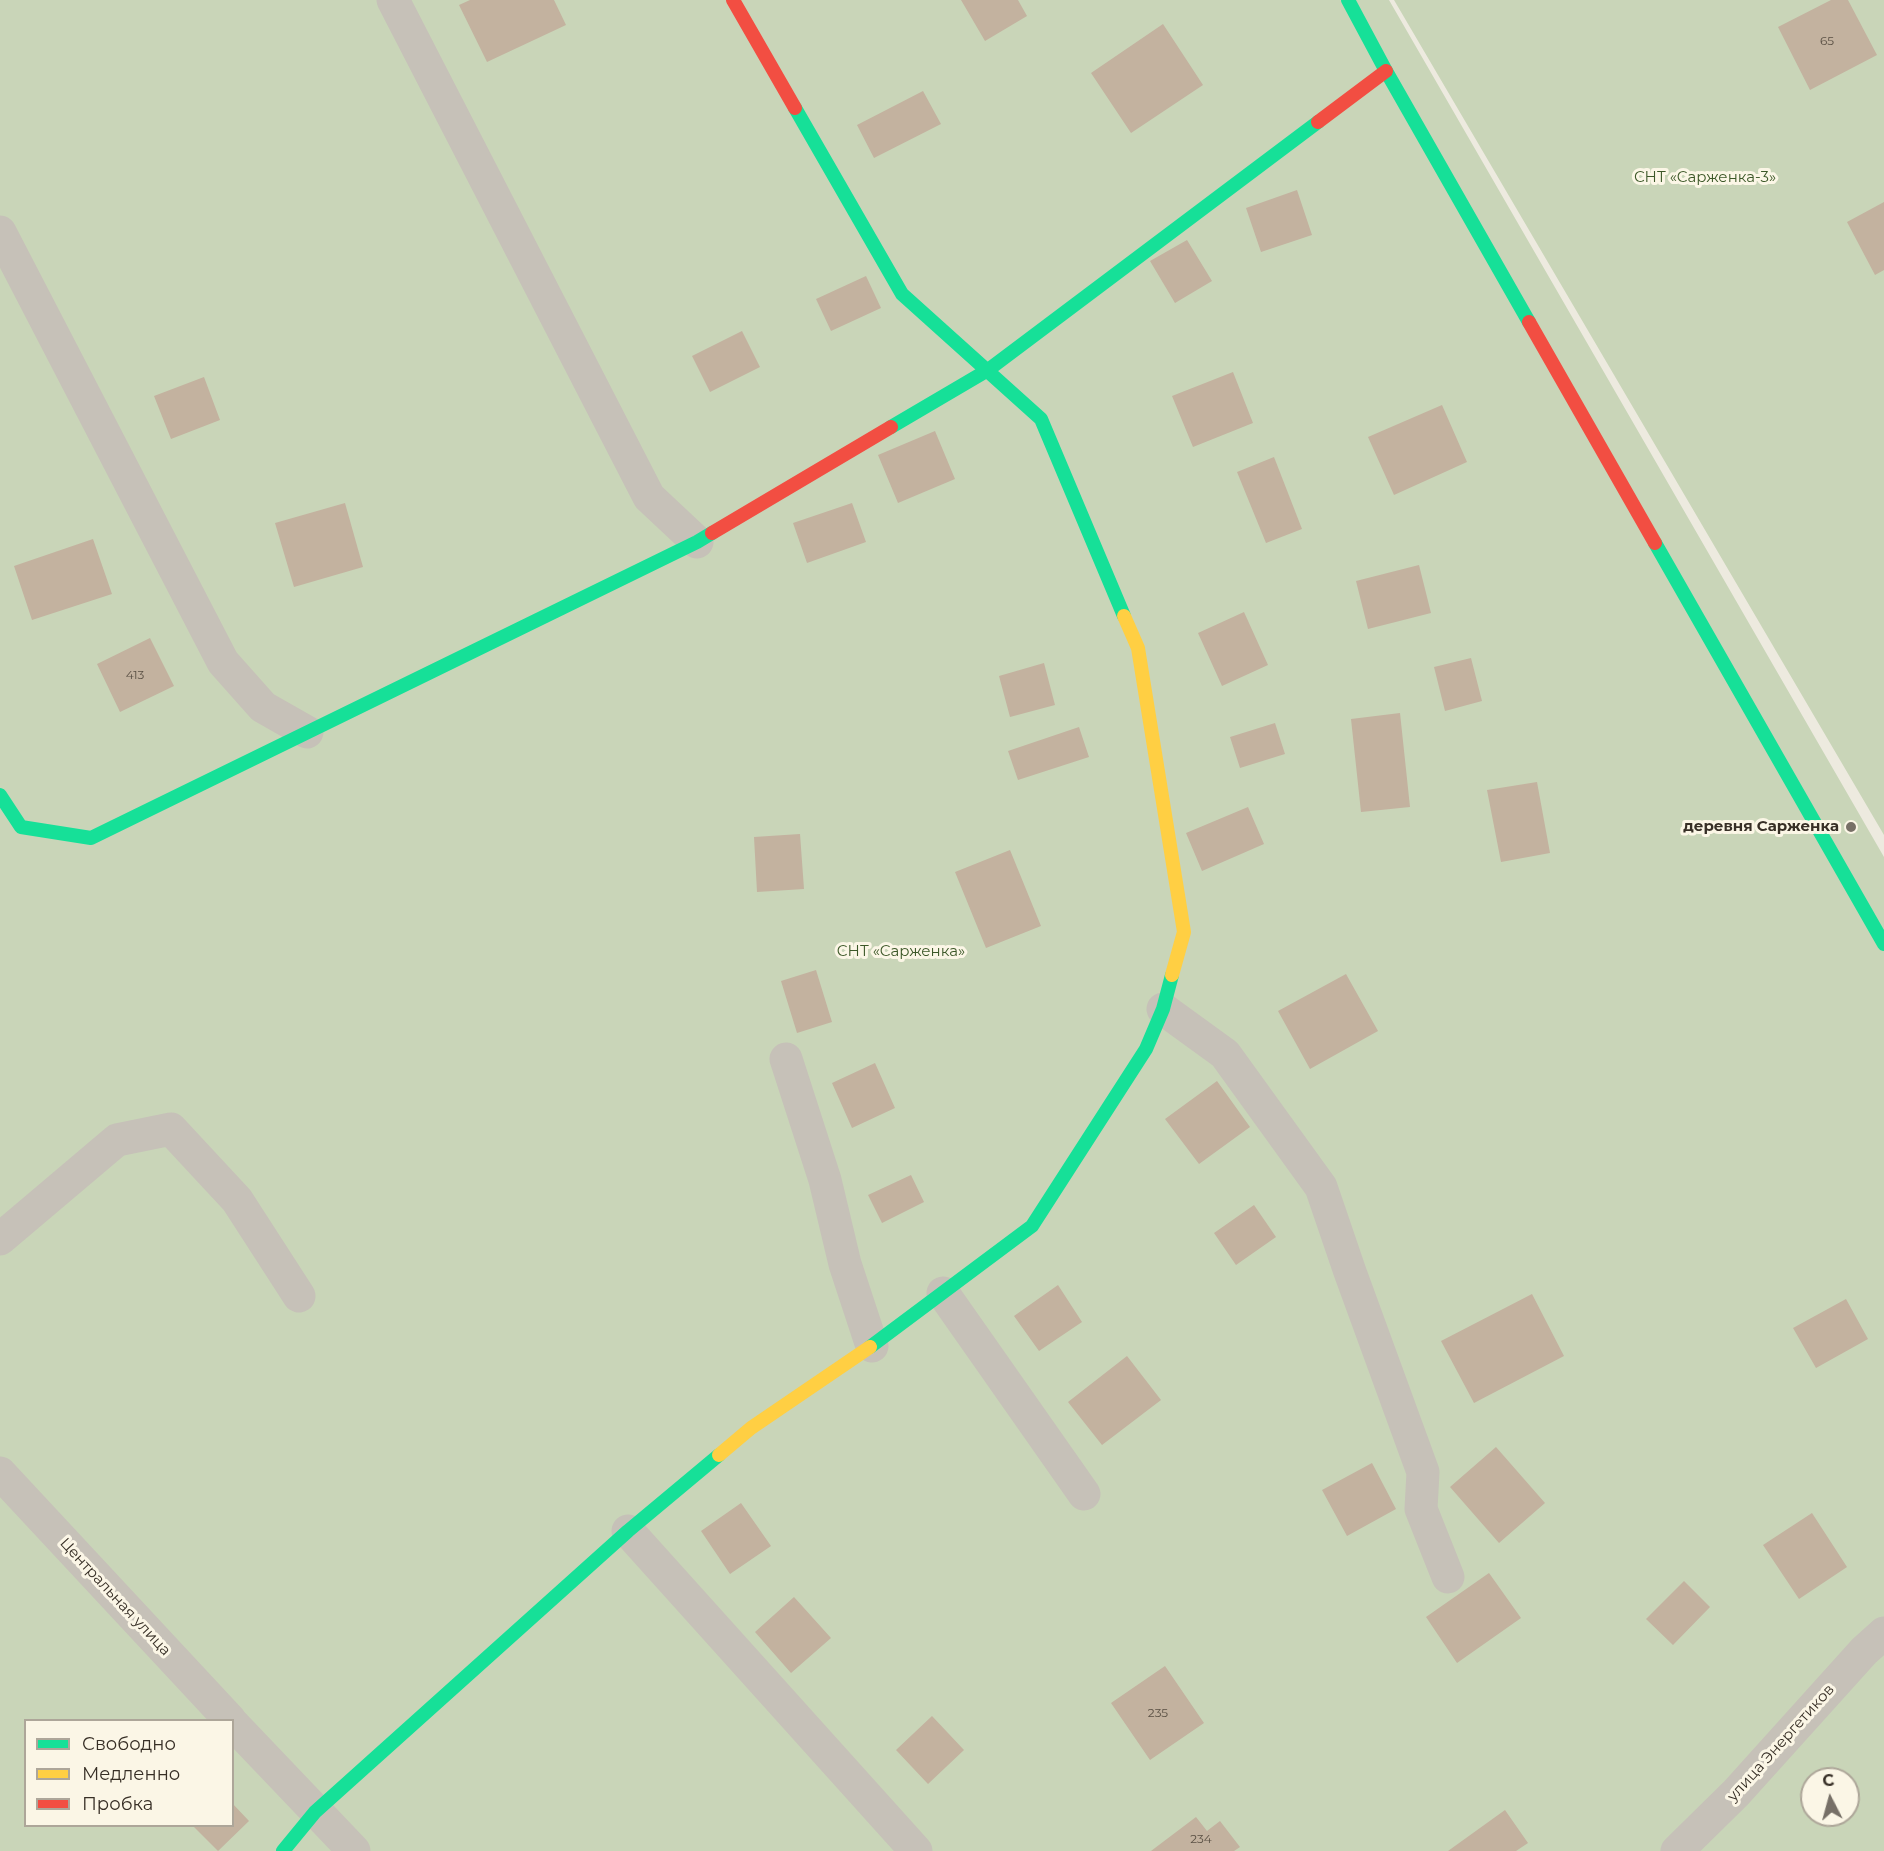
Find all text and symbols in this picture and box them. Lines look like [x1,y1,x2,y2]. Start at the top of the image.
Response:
house number: 65 [1820,34,1834,48]
park label: СНТ «Сарженка-3» [1634,169,1776,187]
house number: 413 [126,668,144,682]
place label: деревня Сарженка [1683,818,1839,836]
marker: деревня Сарженка [1844,820,1858,834]
park label: СНТ «Сарженка» [837,943,965,961]
street label: Центральная улица [56,1534,174,1660]
street label: улица Энергетиков [1724,1681,1838,1805]
house number: 235 [1148,1706,1168,1720]
legend [24,1719,234,1827]
text: Свободно [82,1733,176,1755]
text: Медленно [82,1763,180,1785]
north arrow [1800,1767,1860,1827]
text: С [1822,1771,1835,1791]
text: Пробка [82,1793,153,1815]
house number: 234 [1190,1832,1212,1846]

